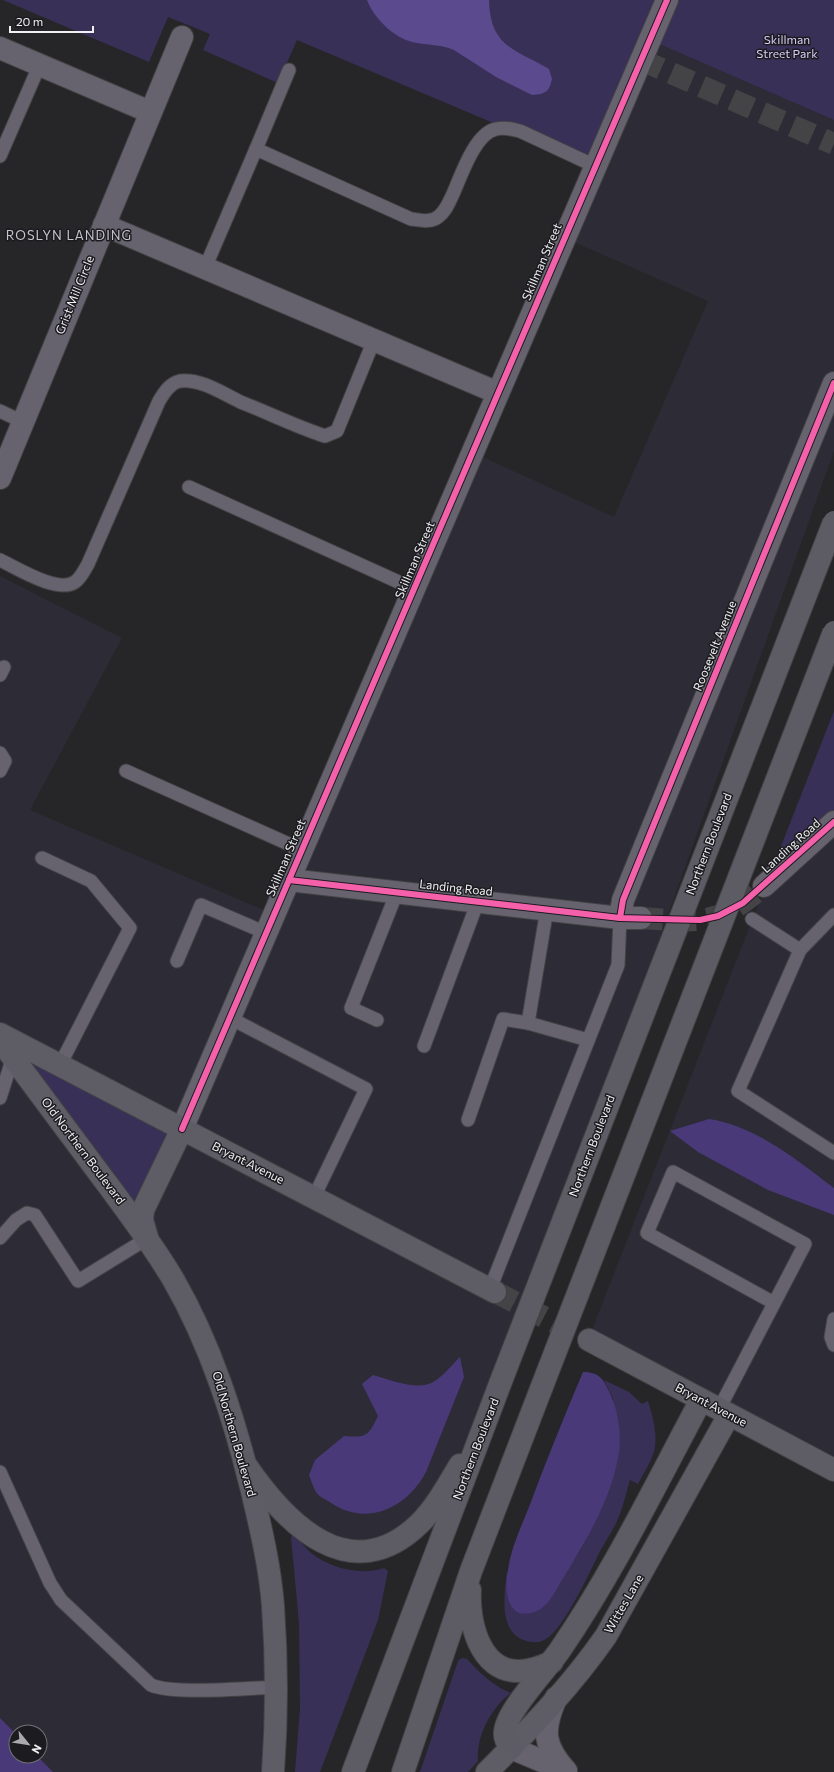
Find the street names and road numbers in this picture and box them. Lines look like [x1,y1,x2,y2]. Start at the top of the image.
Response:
street label: Skillman Street [519,221,564,302]
street label: Grist Mill Circle [52,253,96,336]
street label: Skillman Street [392,519,437,600]
street label: Roosevelt Avenue [690,598,739,693]
street label: Northern Boulevard [682,791,734,896]
street label: Landing Road [758,815,822,875]
street label: Skillman Street [263,817,308,898]
street label: Landing Road [419,876,494,898]
street label: Northern Boulevard [565,1093,617,1198]
street label: Old Northern Boulevard [39,1094,129,1207]
street label: Bryant Avenue [210,1138,287,1186]
street label: Old Northern Boulevard [210,1369,260,1498]
street label: Bryant Avenue [673,1379,750,1429]
street label: Northern Boulevard [449,1396,501,1501]
street label: Wittes Lane [601,1572,646,1635]

